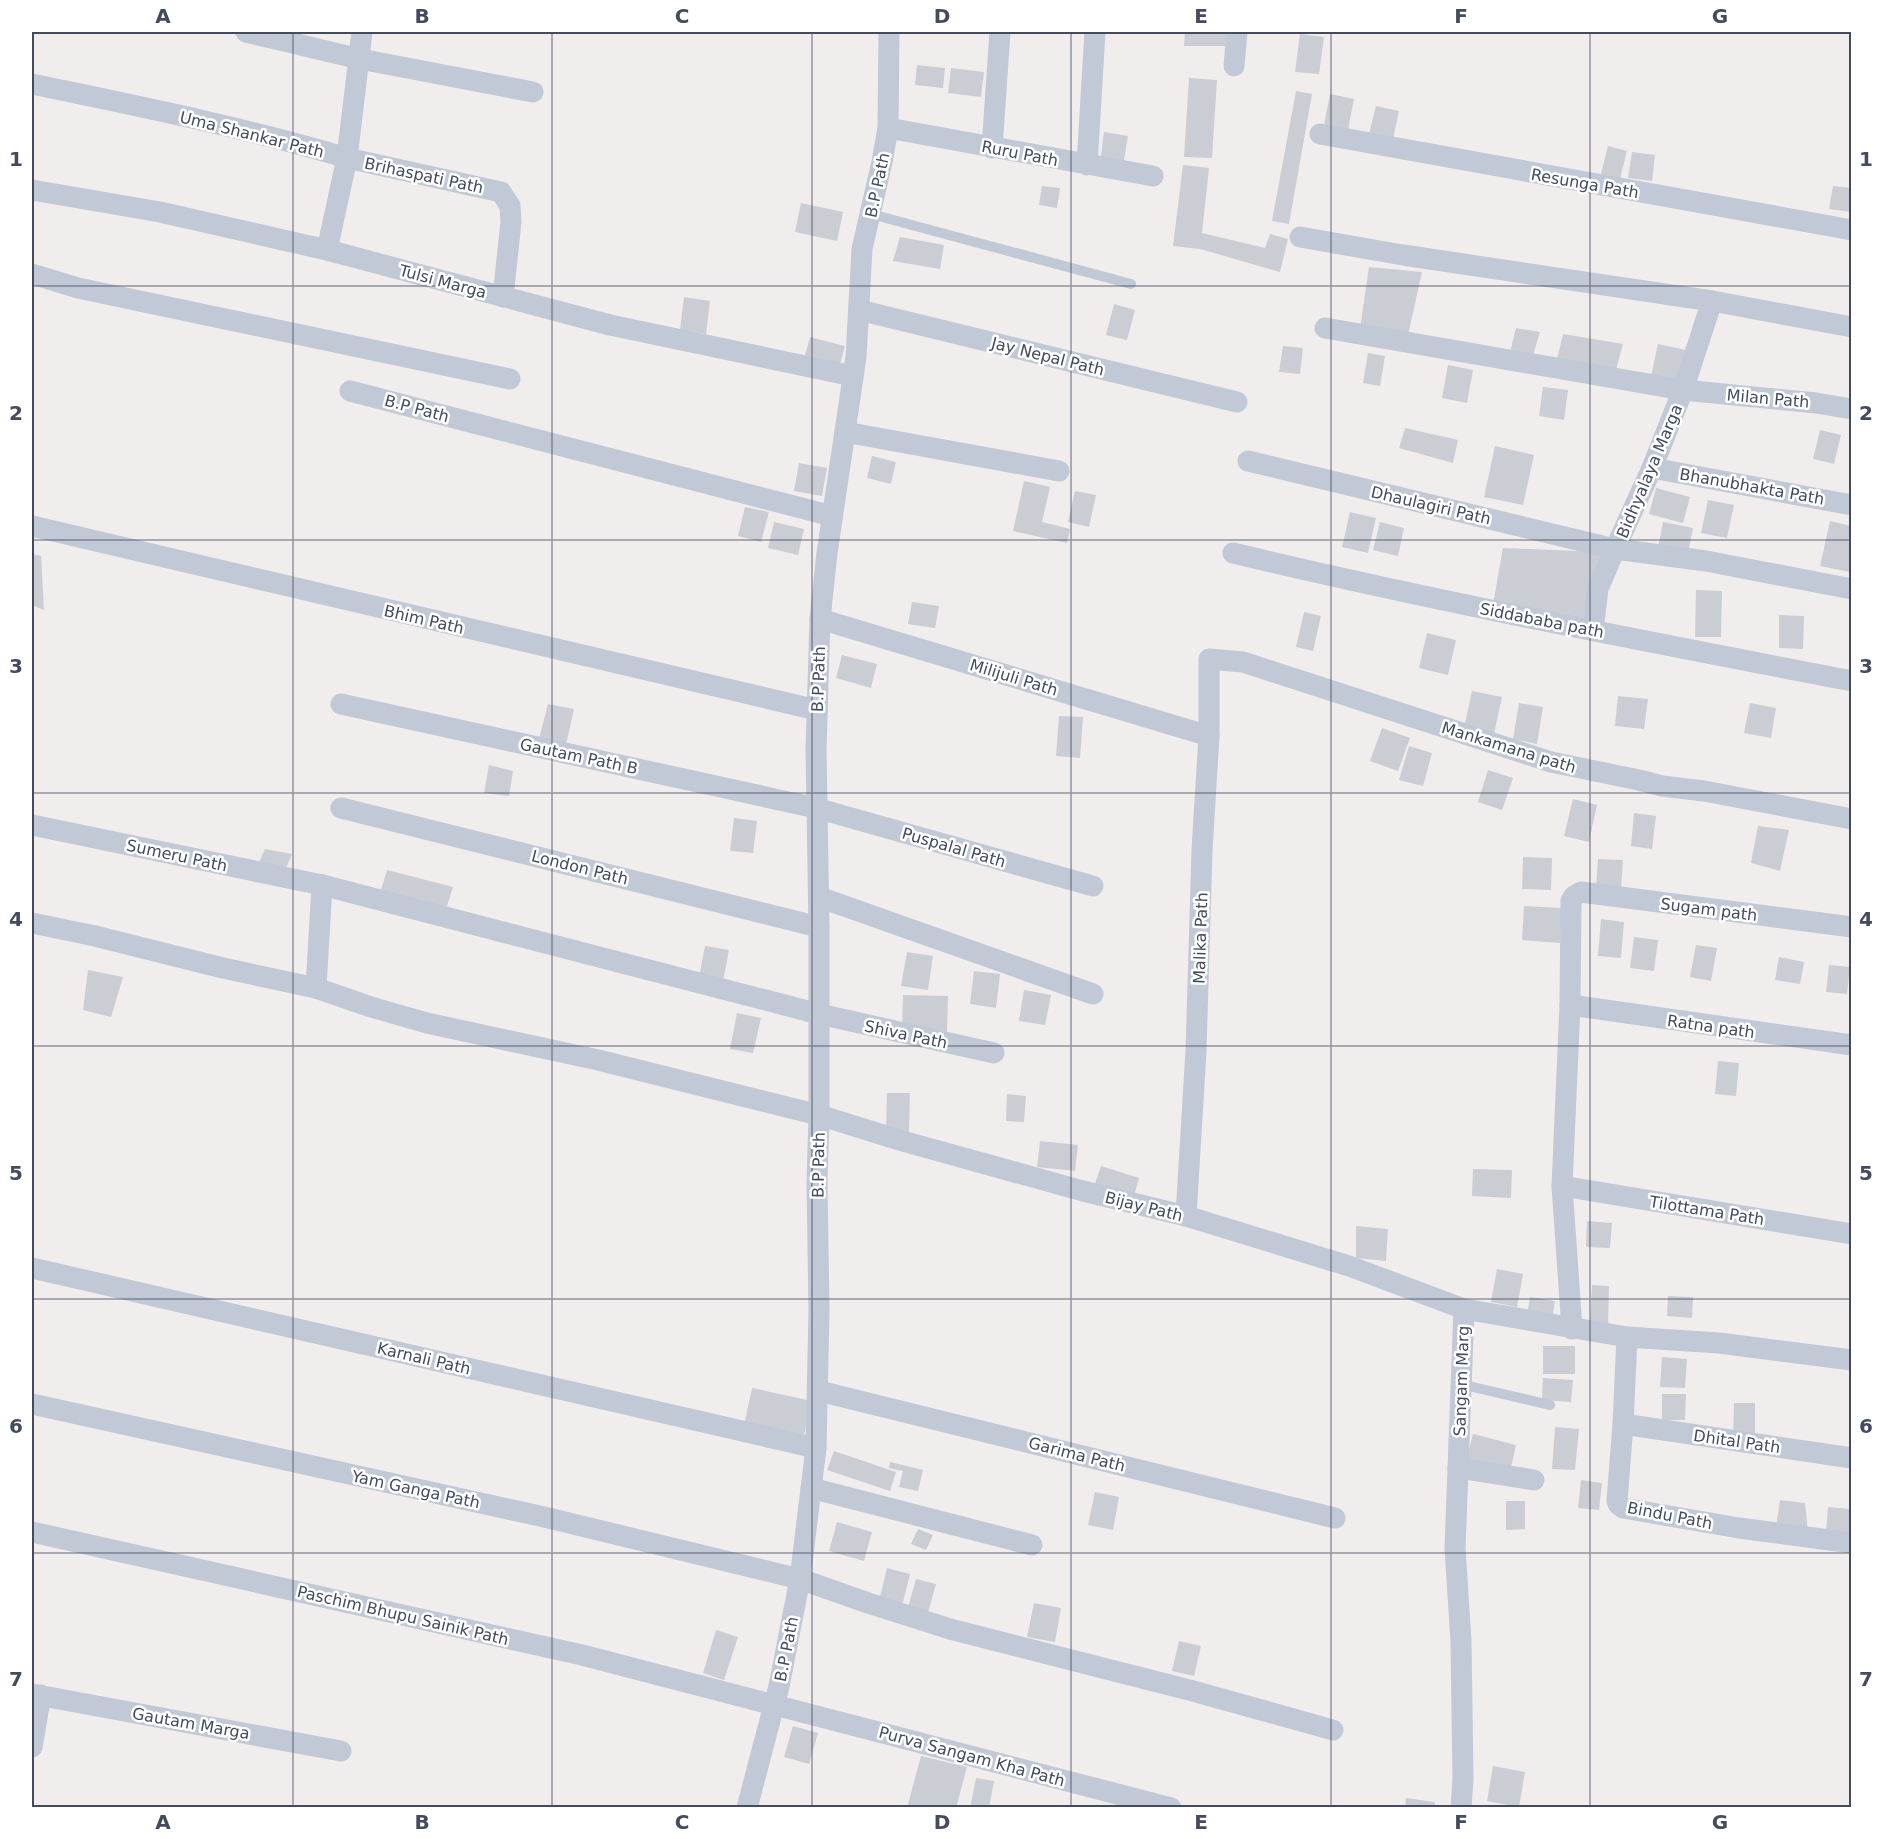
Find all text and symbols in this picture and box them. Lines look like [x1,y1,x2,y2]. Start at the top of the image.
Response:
text: A [155,4,171,28]
text: B [414,4,430,28]
text: C [675,4,689,28]
text: D [934,4,950,28]
text: E [1194,4,1208,28]
text: F [1454,4,1468,28]
text: G [1712,4,1728,28]
street label: Uma Shankar Path [178,107,326,162]
street label: Ruru Path [980,137,1060,170]
text: 1 [9,147,23,171]
text: 1 [1859,147,1873,171]
street label: B.P Path [861,151,894,219]
street label: Brihaspati Path [363,154,485,197]
street label: Resunga Path [1530,165,1640,202]
street label: Tulsi Marga [396,260,489,302]
street label: Jay Nepal Path [989,333,1106,380]
street label: Milan Path [1726,385,1810,412]
street label: B.P Path [383,391,451,426]
text: 2 [9,401,23,425]
street label: Bidhyalaya Marga [1613,401,1686,541]
text: 2 [1859,401,1873,425]
street label: Bhanubhakta Path [1678,464,1826,509]
street label: Dhaulagiri Path [1369,482,1493,529]
street label: Siddababa path [1478,599,1606,642]
street label: Bhim Path [382,601,466,638]
street label: B.P Path [808,646,829,712]
text: 3 [9,654,23,678]
text: 3 [1859,654,1873,678]
street label: Milijuli Path [968,655,1060,700]
street label: Mankamana path [1439,718,1578,777]
street label: Gautam Path B [518,735,640,778]
street label: Puspalal Path [900,824,1008,871]
street label: Sumeru Path [125,836,229,875]
street label: London Path [530,846,630,889]
street label: Malika Path [1189,892,1212,984]
street label: Sugam path [1659,894,1758,925]
text: 4 [9,907,23,931]
text: 4 [1859,907,1873,931]
street label: Ratna path [1666,1011,1756,1042]
street label: Shiva Path [863,1016,949,1053]
street label: B.P Path [808,1132,829,1198]
text: 5 [9,1161,23,1185]
text: 5 [1859,1161,1873,1185]
street label: Bijay Path [1103,1188,1185,1225]
street label: Tilottama Path [1647,1192,1766,1229]
street label: Sangam Marg [1450,1325,1473,1437]
street label: Karnali Path [375,1339,472,1378]
text: 6 [9,1414,23,1438]
text: 6 [1859,1414,1873,1438]
street label: Dhital Path [1692,1426,1782,1457]
street label: Garima Path [1027,1433,1127,1476]
street label: Yam Ganga Path [349,1466,482,1512]
street label: Bindu Path [1626,1498,1714,1533]
street label: Paschim Bhupu Sainik Path [295,1582,510,1649]
street label: B.P Path [771,1615,802,1683]
text: 7 [9,1667,23,1691]
text: 7 [1859,1667,1873,1691]
street label: Gautam Marga [131,1704,251,1743]
street label: Purva Sangam Kha Path [877,1722,1067,1790]
text: A [155,1810,171,1834]
text: B [414,1810,430,1834]
text: C [675,1810,689,1834]
text: D [934,1810,950,1834]
text: E [1194,1810,1208,1834]
text: F [1454,1810,1468,1834]
text: G [1712,1810,1728,1834]

